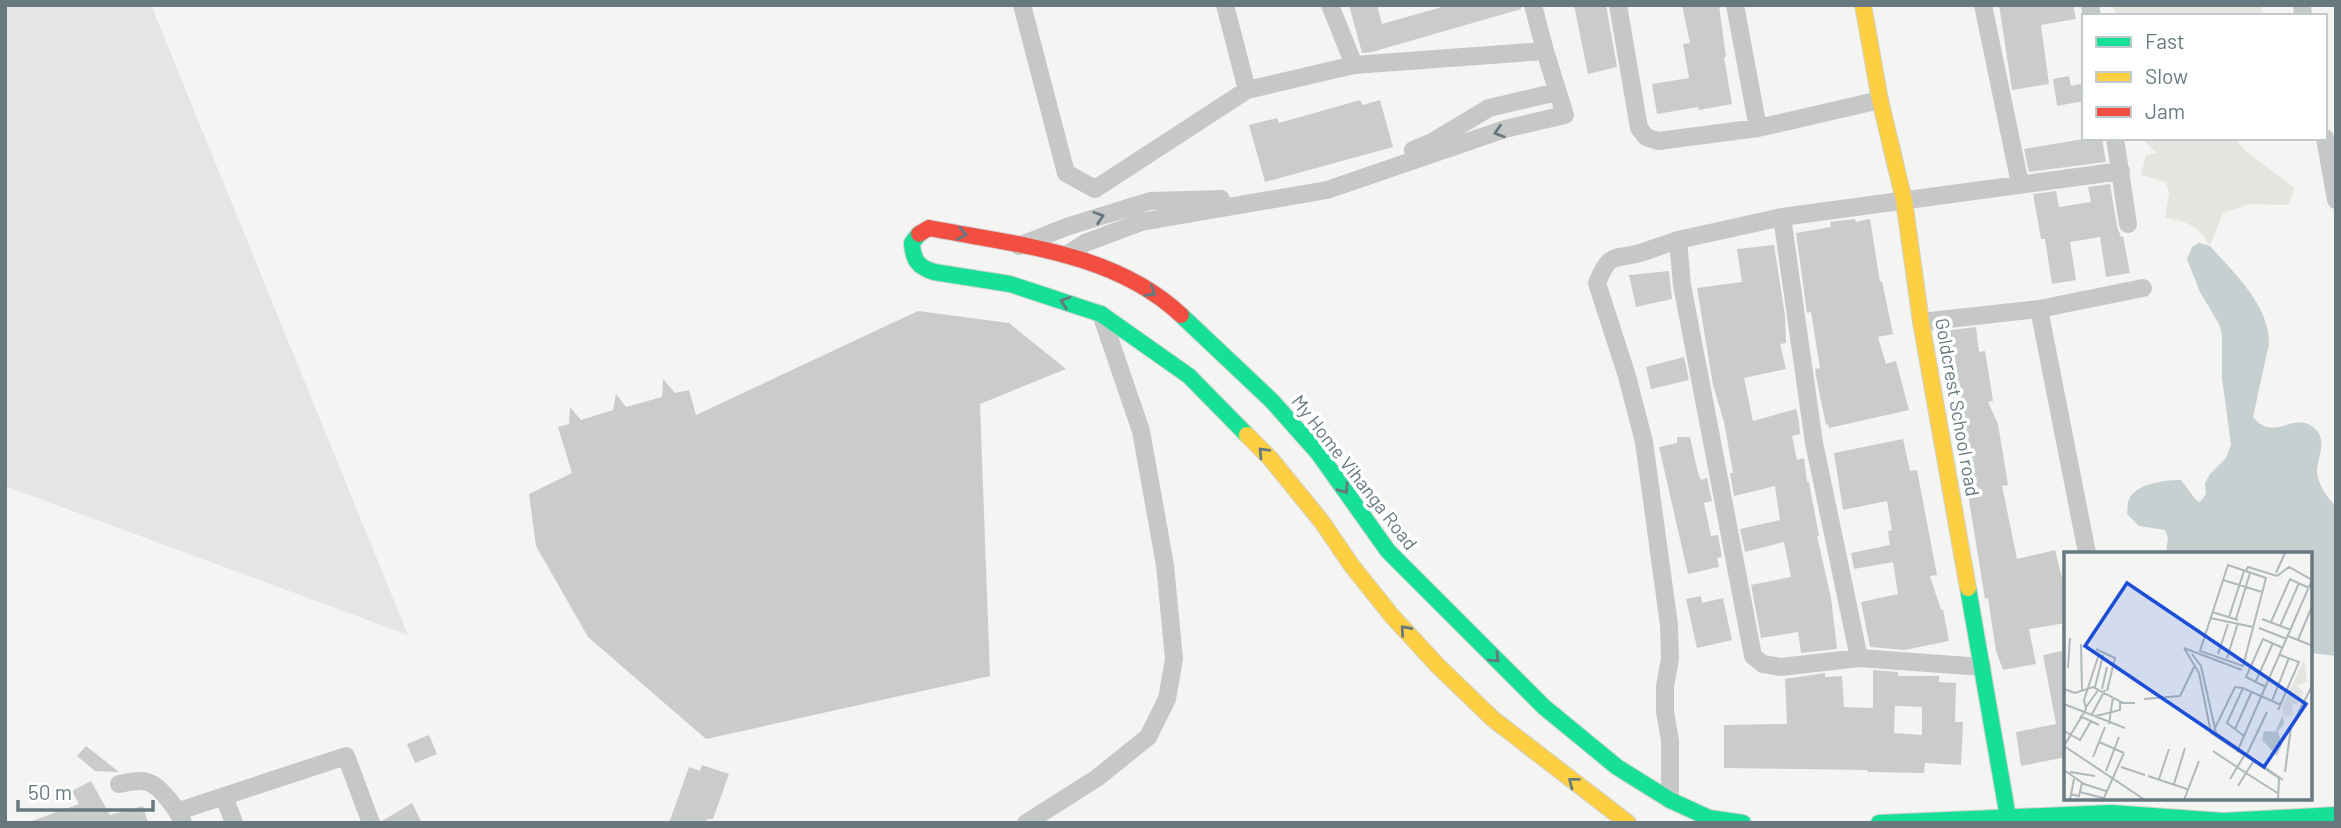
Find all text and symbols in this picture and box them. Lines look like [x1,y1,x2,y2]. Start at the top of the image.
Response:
legend [2082,14,2327,140]
text: Fast [2145,28,2185,53]
text: Slow [2145,63,2188,88]
text: Jam [2145,98,2185,123]
one-way arrow [1493,124,1505,138]
one-way arrow [1093,210,1105,225]
one-way arrow [956,226,968,241]
one-way arrow [1144,283,1157,296]
one-way arrow [1059,296,1071,310]
street label: Goldcrest School road [1931,316,1985,498]
street label: My Home Vihanga Road [1287,390,1423,554]
one-way arrow [1259,447,1272,460]
one-way arrow [1335,481,1348,494]
inset map [2064,552,2313,800]
one-way arrow [1400,625,1413,638]
one-way arrow [1486,649,1499,662]
scale bar [18,768,152,812]
one-way arrow [1569,777,1581,790]
text: 50 m [28,779,72,804]

